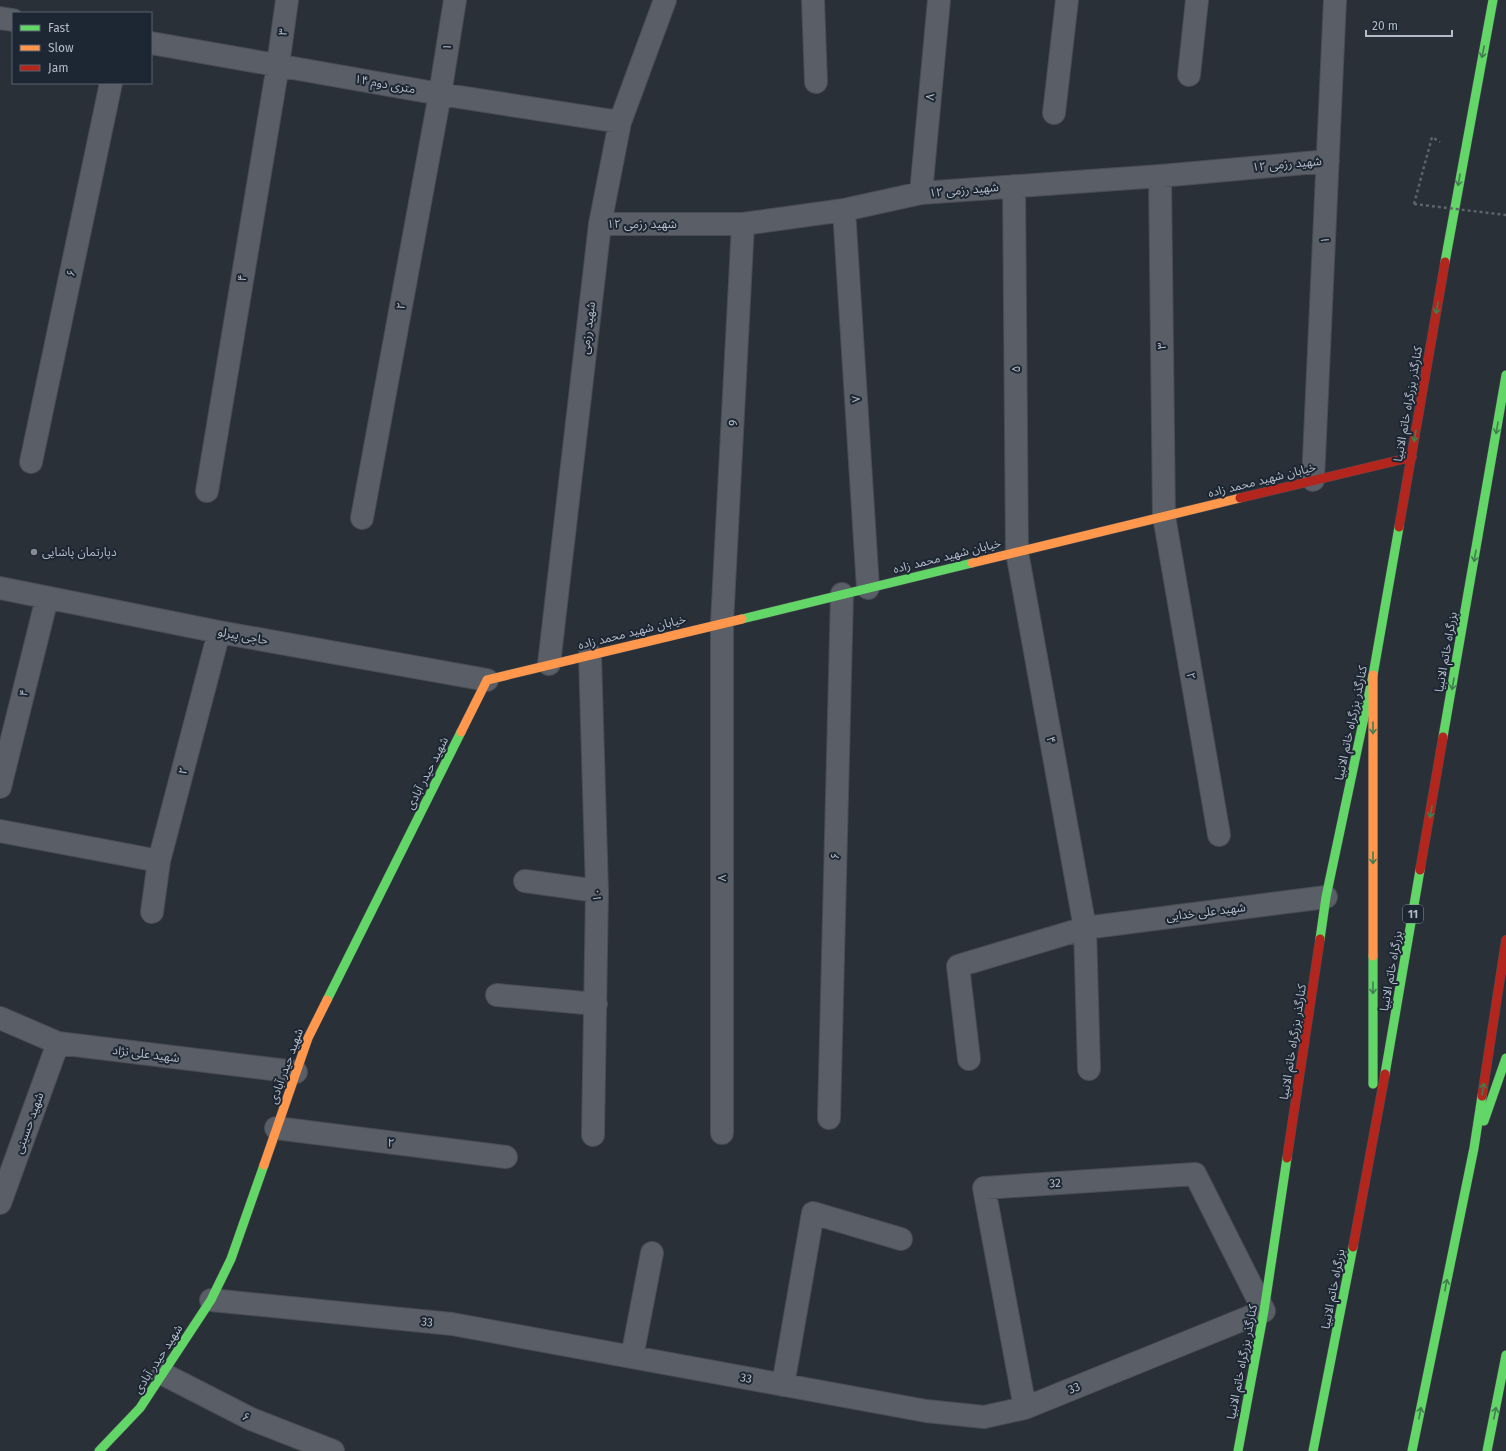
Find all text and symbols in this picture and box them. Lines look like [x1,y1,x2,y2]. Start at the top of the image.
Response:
legend [12,12,152,84]
scale bar [1366,12,1452,38]
text: 20 m [1372,19,1398,33]
text: Fast [48,21,70,35]
street label: ۳ [276,27,290,36]
text: Slow [48,41,74,55]
street label: ۱ [440,43,454,51]
one-way arrow [1479,45,1487,58]
text: Jam [48,61,68,75]
street label: ۱۴ متری دوم [353,72,417,98]
street label: ۸ [923,93,937,101]
street label: شهید رزمی ۱۲ [1252,154,1322,174]
one-way arrow [1455,173,1463,186]
street label: شهید رزمی ۱۲ [929,180,999,200]
street label: شهید رزمی ۱۲ [607,217,677,231]
street label: ۱ [1318,236,1332,244]
street label: ۶ [63,268,79,278]
street label: ۴ [235,274,249,282]
street label: ۲ [394,301,408,311]
street label: شهید رزمی [578,301,598,355]
one-way arrow [1433,301,1441,314]
street label: ۳ [1155,342,1169,350]
street label: کنارگذر بزرگراه خاتم الانبیا [1391,344,1427,463]
street label: ۵ [1009,366,1023,372]
street label: ۷ [849,395,863,403]
street label: 9 [726,419,740,427]
one-way arrow [1493,421,1501,434]
one-way arrow [1411,429,1419,442]
street label: خیابان شهید محمد زاده [1207,460,1317,500]
street label: خیابان شهید محمد زاده [892,536,1002,576]
place label: دپارتمان پاشایی [42,545,117,560]
marker: دپارتمان پاشایی [29,547,39,557]
one-way arrow [1471,549,1479,562]
street label: بزرگراه خاتم الانبیا [1432,611,1462,694]
street label: خیابان شهید محمد زاده [577,612,687,652]
street label: حاجی پیرلو [217,625,269,648]
street label: کنارگذر بزرگراه خاتم الانبیا [1332,663,1372,782]
street label: ۲ [1184,671,1198,681]
one-way arrow [1449,677,1457,690]
street label: ۴ [16,688,32,698]
one-way arrow [1369,721,1377,734]
street label: شهید حیدر آبادی [403,734,451,812]
street label: ۴ [1044,735,1058,745]
street label: ۲ [175,766,191,776]
one-way arrow [1426,805,1434,818]
one-way arrow [1369,851,1377,864]
street label: ۶ [828,852,842,860]
street label: ۸ [715,874,729,881]
street label: ۱۰ [590,888,604,902]
street label: شهید علی خدایی [1165,900,1247,924]
road number: 11 [1403,905,1423,923]
street label: بزرگراه خاتم الانبیا [1377,930,1407,1013]
one-way arrow [1369,981,1377,994]
street label: کنارگذر بزرگراه خاتم الانبیا [1277,982,1311,1101]
street label: شهید حیدر آبادی [266,1026,306,1106]
street label: شهید علی نژاد [112,1043,180,1065]
one-way arrow [1479,1083,1487,1096]
street label: شهید حسینی [11,1090,47,1156]
street label: ۲ [387,1136,395,1150]
street label: 32 [1049,1176,1061,1190]
street label: بزرگراه خاتم الانبیا [1318,1248,1350,1331]
one-way arrow [1442,1279,1450,1292]
street label: کنارگذر بزرگراه خاتم الانبیا [1224,1302,1262,1421]
street label: 33 [420,1314,434,1330]
street label: شهید حیدر آبادی [130,1322,186,1396]
street label: 33 [739,1370,753,1386]
street label: 33 [1066,1379,1082,1397]
one-way arrow [1416,1407,1424,1420]
one-way arrow [1491,1407,1499,1420]
street label: ۶ [240,1409,252,1425]

